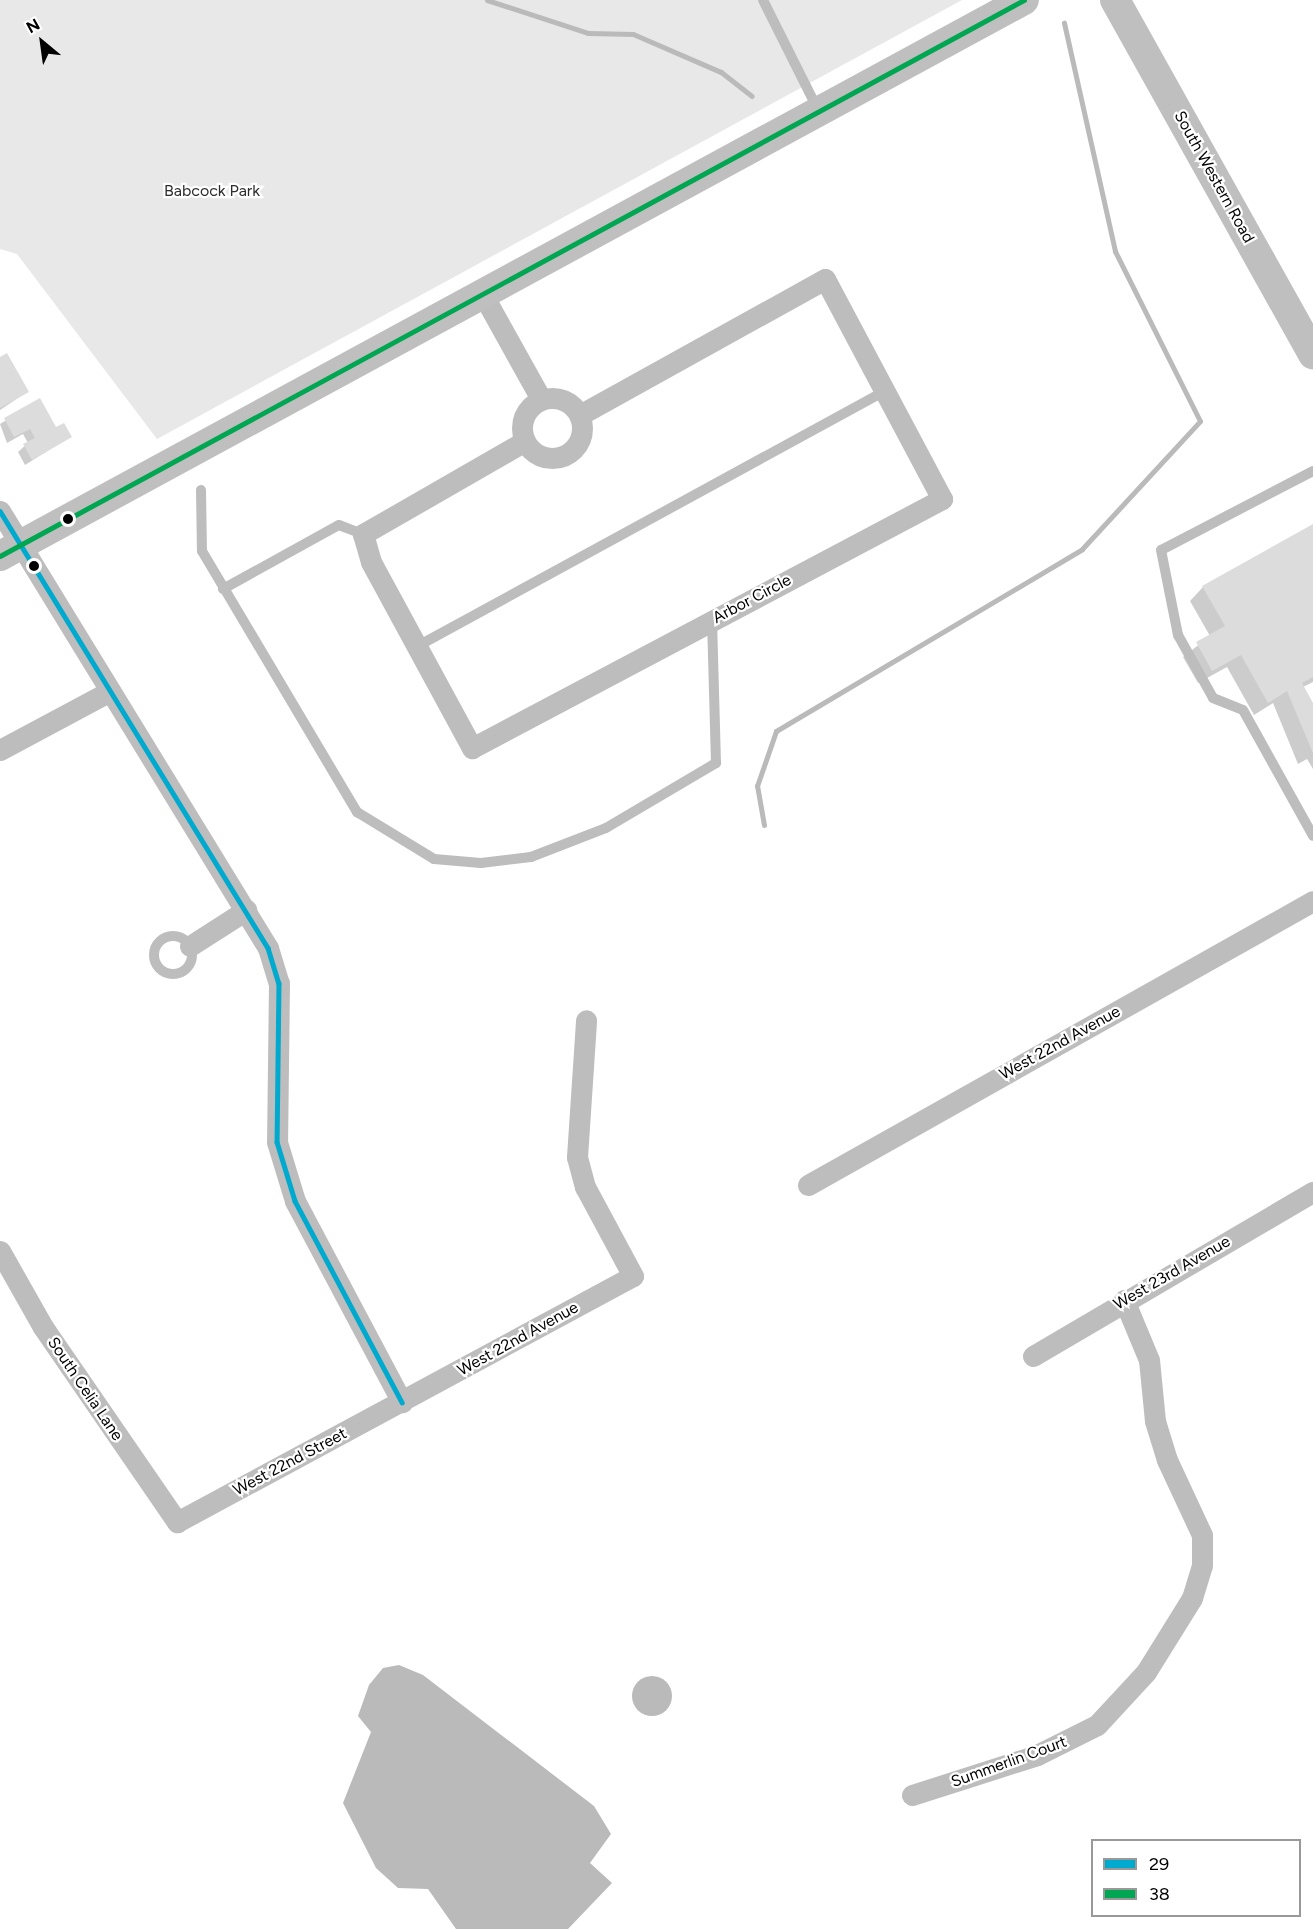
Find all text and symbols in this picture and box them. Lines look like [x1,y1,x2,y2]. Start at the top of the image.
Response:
north arrow [12,12,72,72]
text: N [23,15,43,37]
street label: South Western Road [1170,108,1258,246]
park label: Babcock Park [164,181,260,201]
unlabelled marker [62,513,74,525]
unlabelled marker [28,560,40,572]
street label: Arbor Circle [710,570,794,628]
street label: West 22nd Avenue [996,1002,1124,1084]
street label: West 23rd Avenue [1110,1232,1234,1314]
street label: West 22nd Avenue [454,1298,582,1380]
street label: South Celia Lane [43,1334,127,1444]
street label: West 22nd Street [230,1424,350,1500]
street label: Summerlin Court [949,1732,1069,1792]
legend [1091,1839,1301,1917]
text: 29 [1149,1853,1169,1875]
text: 38 [1149,1883,1170,1905]

